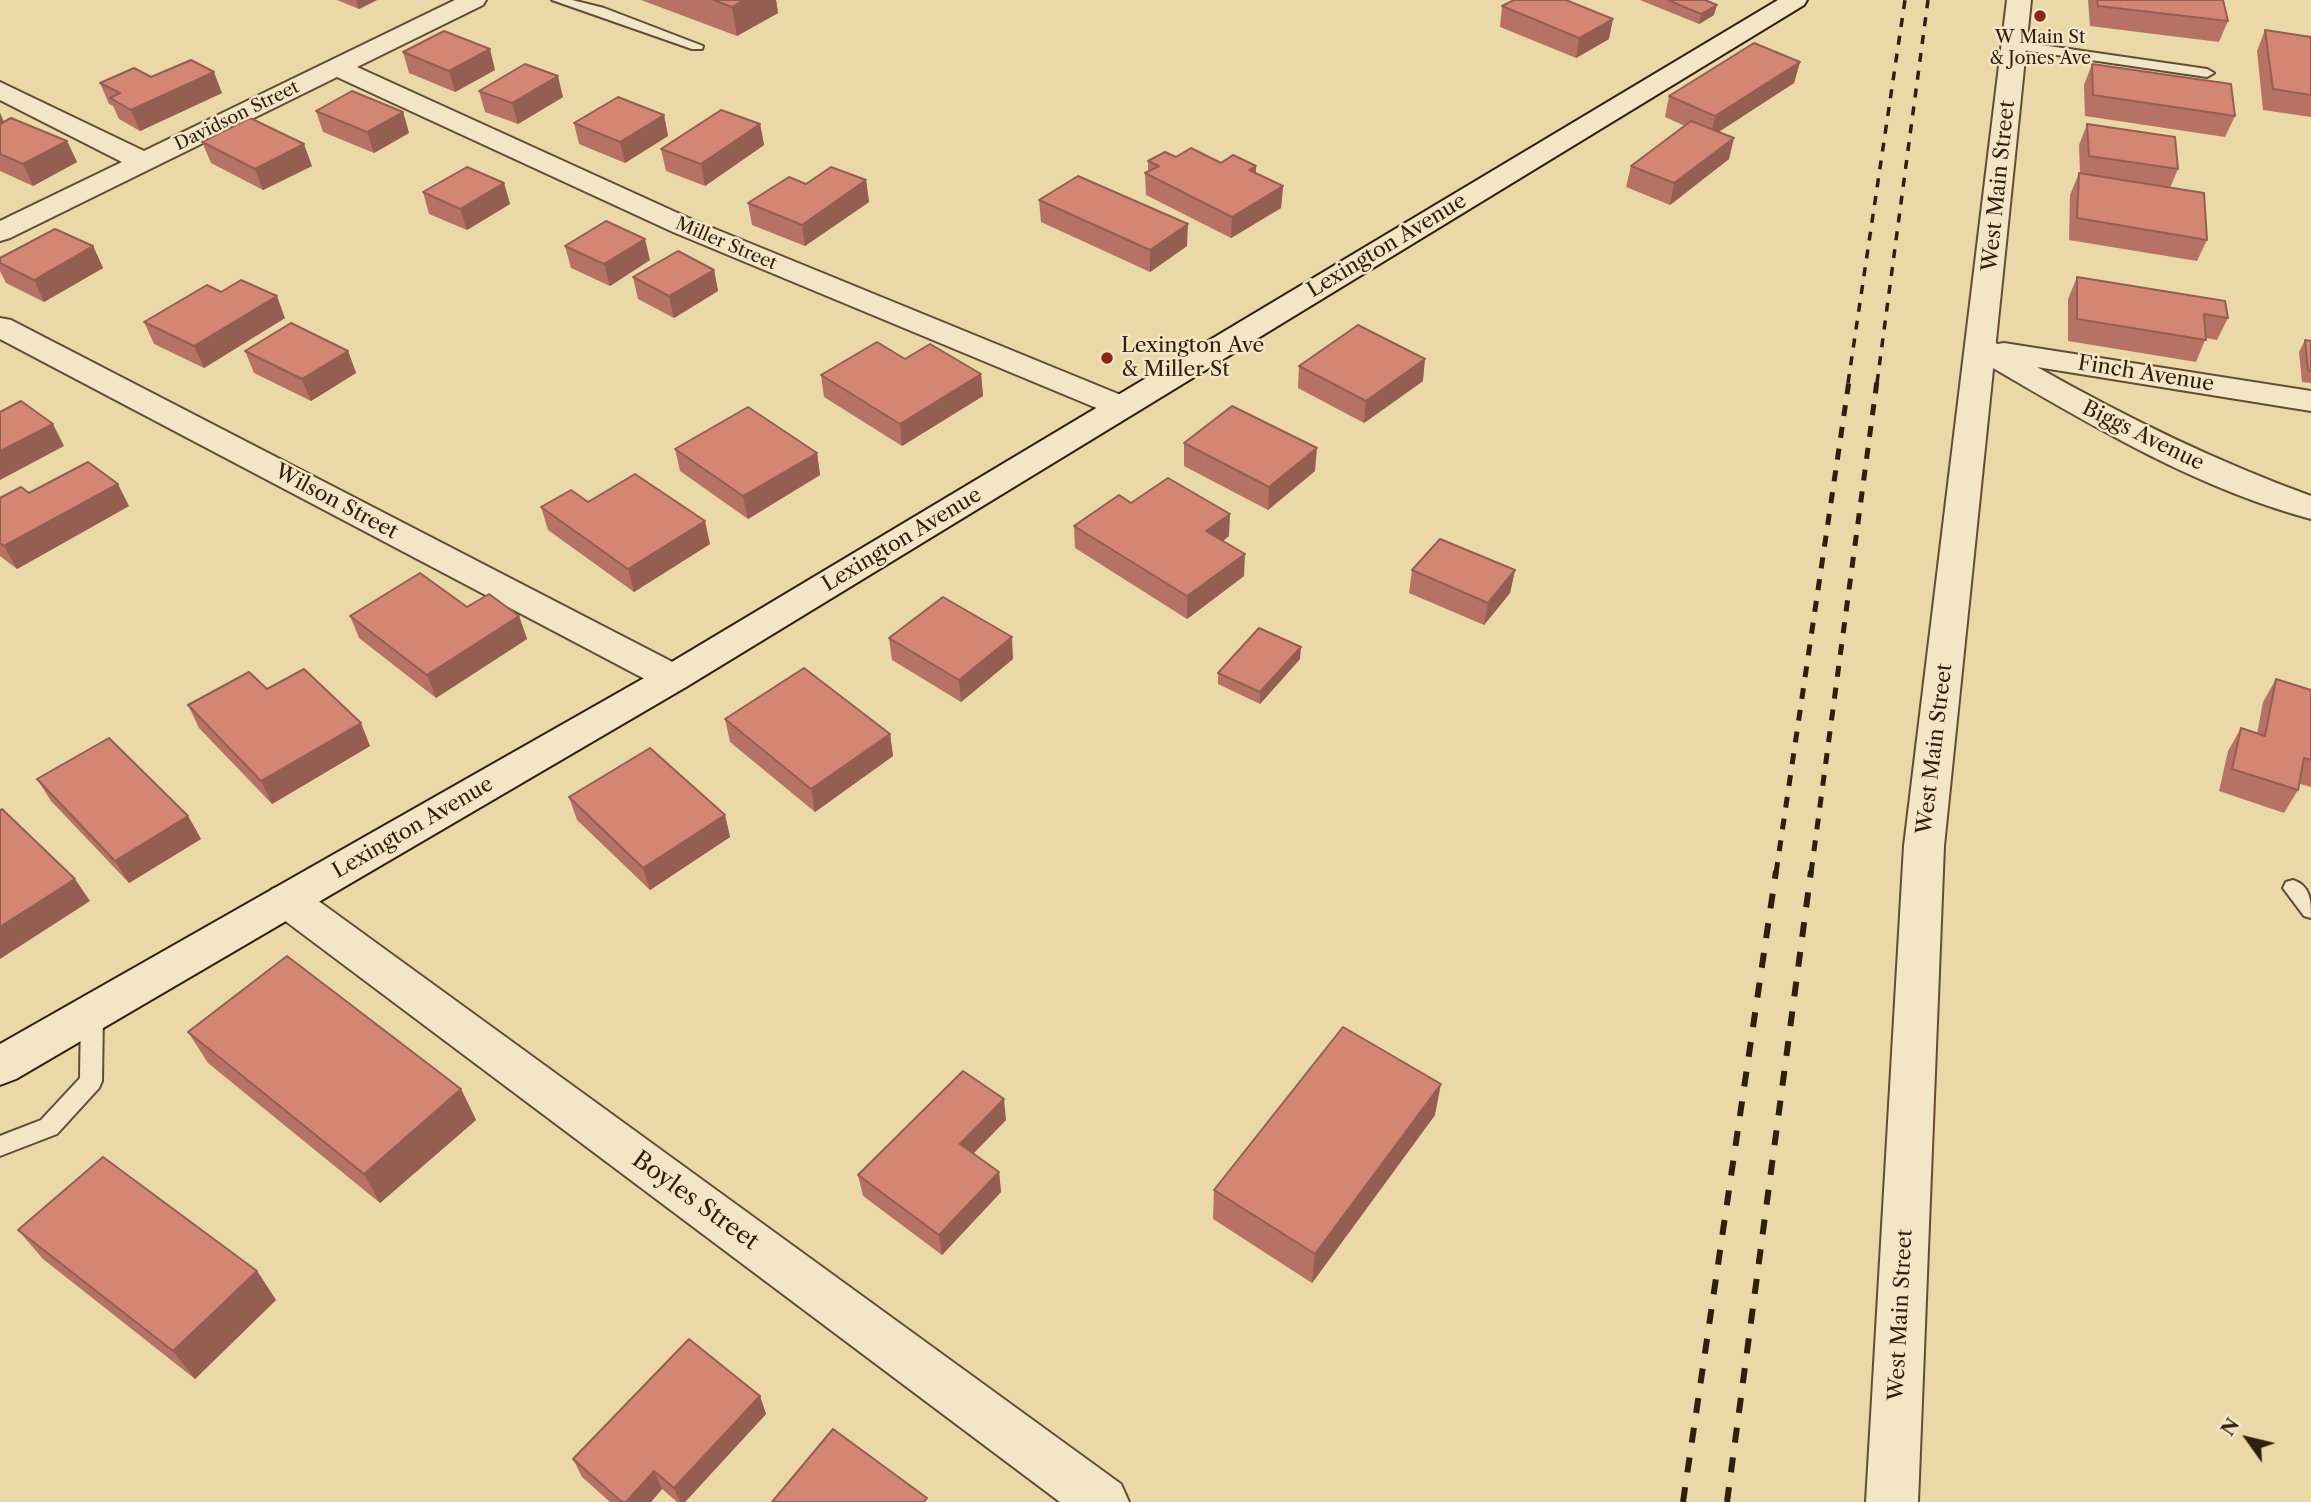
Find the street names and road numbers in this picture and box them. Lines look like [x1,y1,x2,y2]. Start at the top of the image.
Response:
street label: Davidson Street [171,77,303,155]
street label: West Main Street [1977,99,2021,273]
street label: Lexington Avenue [1303,189,1471,303]
street label: Miller Street [672,213,780,275]
street label: Finch Avenue [2076,351,2216,397]
street label: Biggs Avenue [2078,396,2208,476]
street label: Wilson Street [270,459,402,545]
street label: Lexington Avenue [818,483,986,597]
street label: West Main Street [1912,662,1958,836]
street label: Lexington Avenue [328,772,498,884]
street label: Boyles Street [626,1145,764,1257]
street label: West Main Street [1884,1229,1918,1401]

